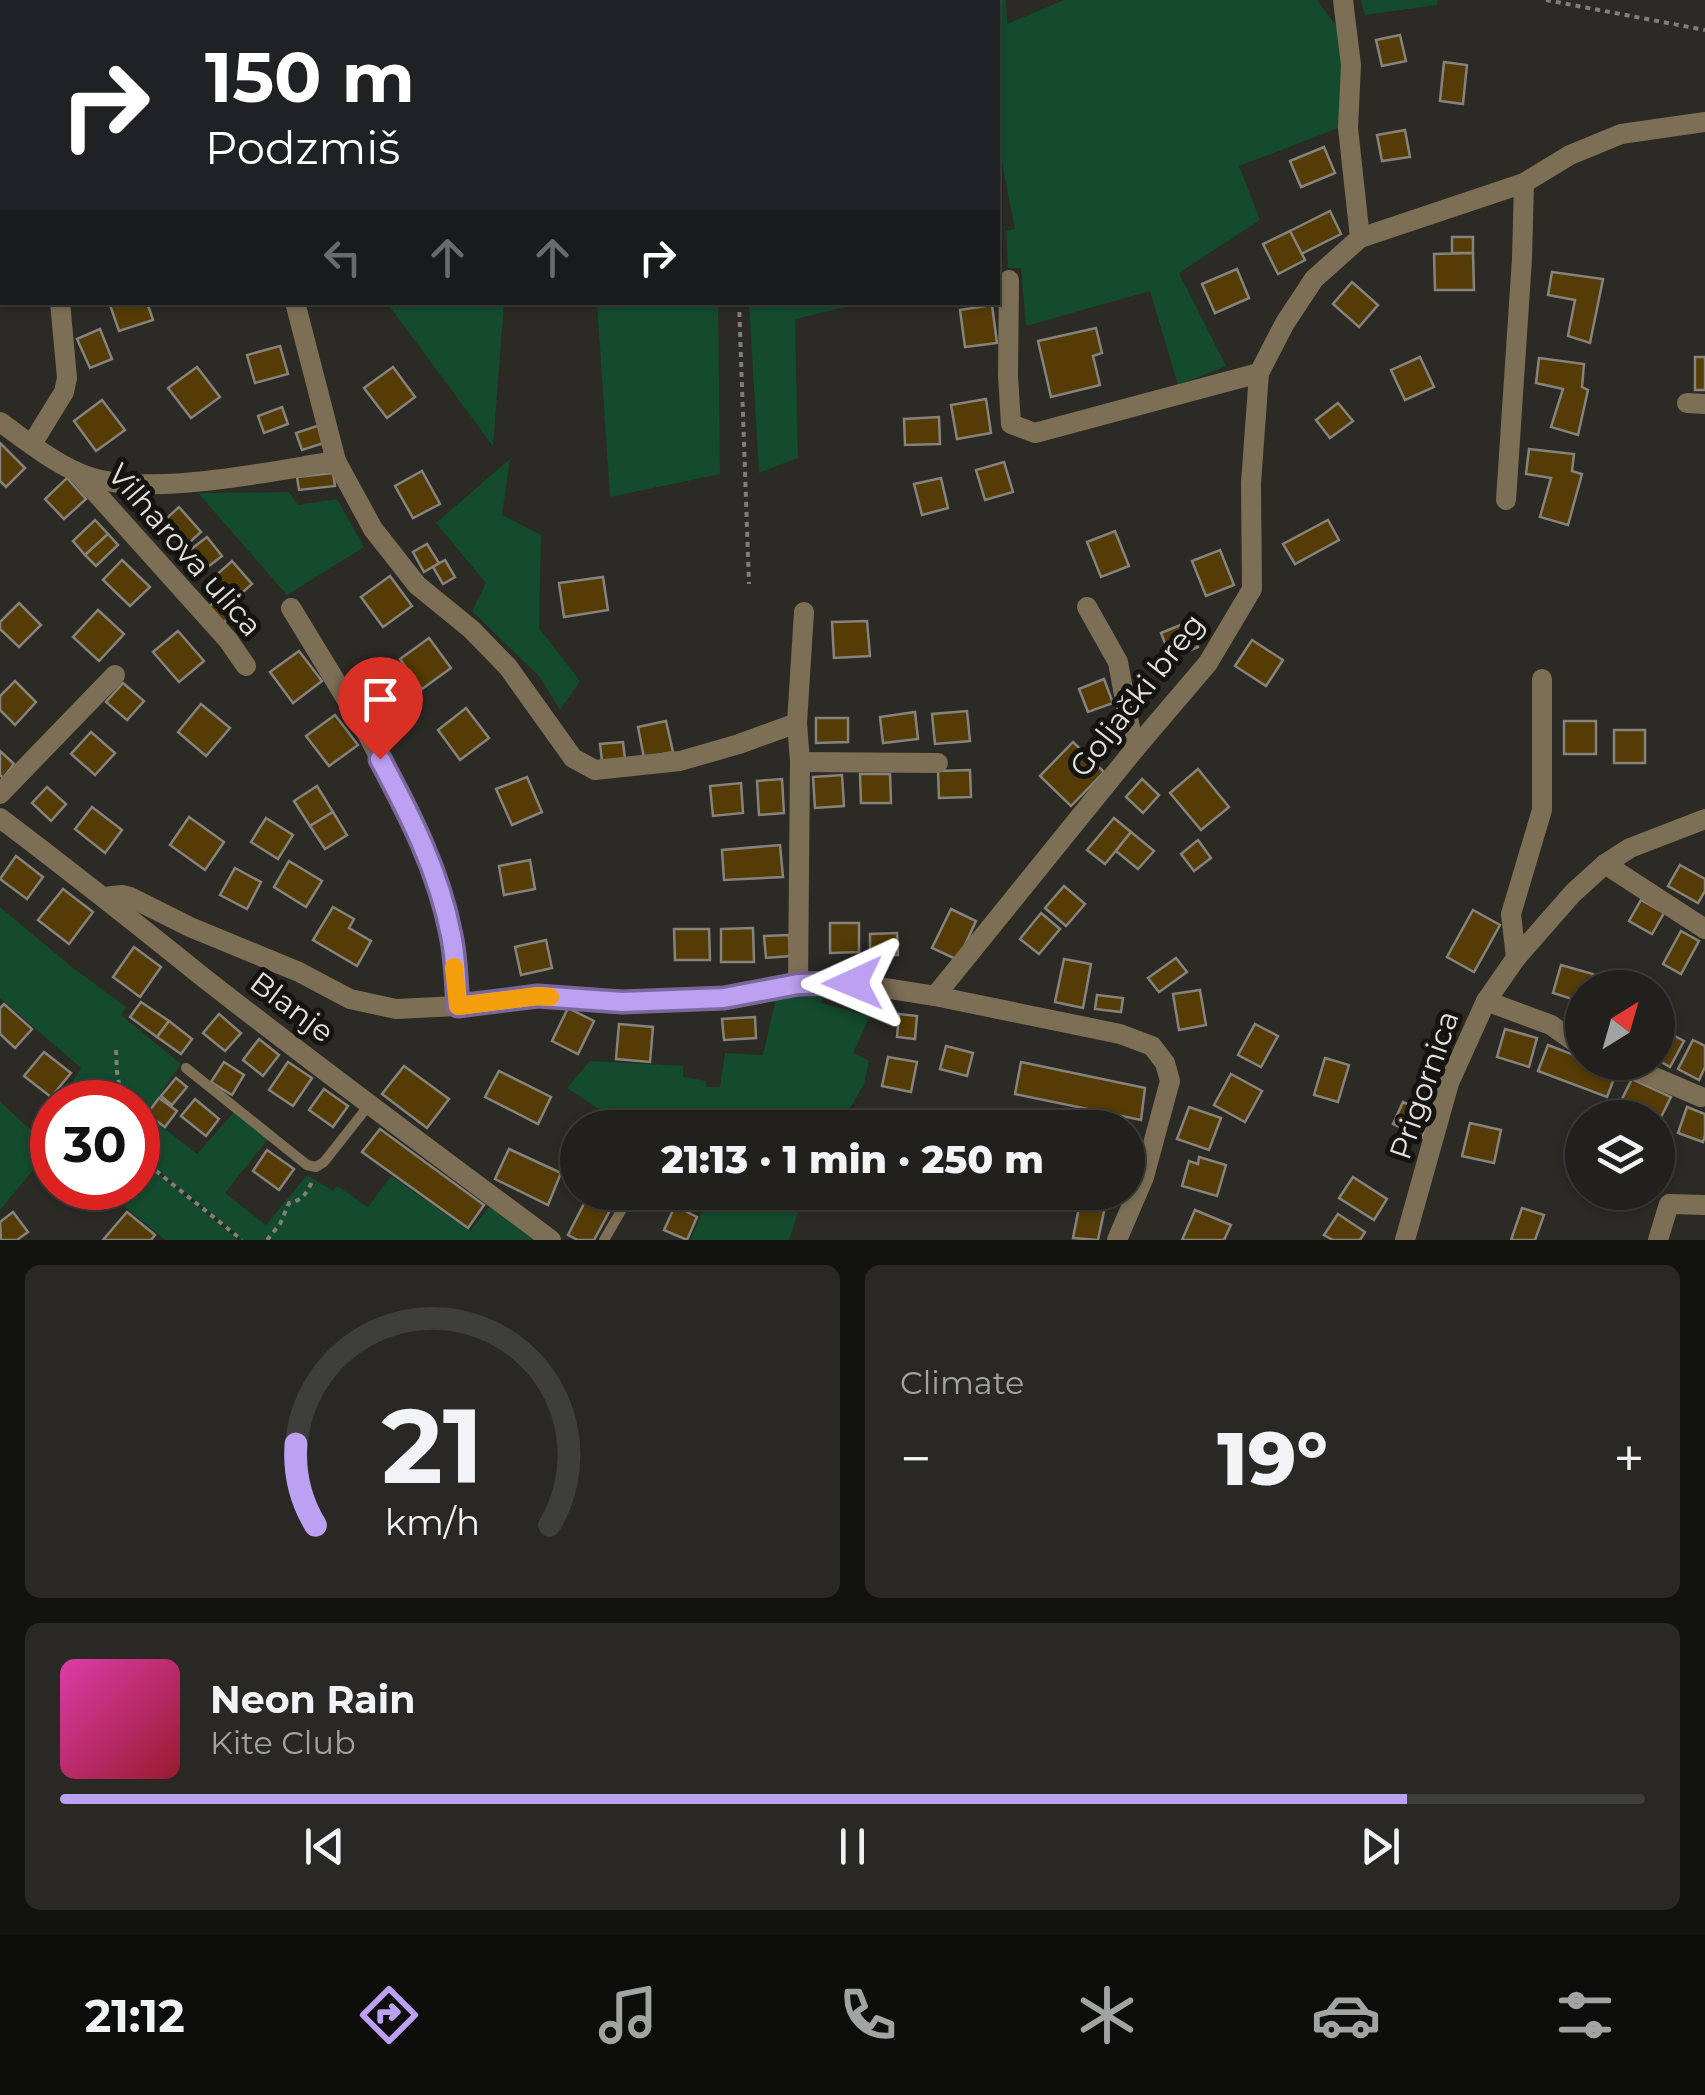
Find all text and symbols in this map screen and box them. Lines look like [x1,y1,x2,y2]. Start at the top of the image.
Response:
text: 150 m [205,34,415,120]
icon: right [40,40,170,170]
text: Podzmiš [205,120,400,175]
icon: left [315,230,370,285]
icon: ahead [420,230,475,285]
icon: ahead [525,230,580,285]
icon: right [630,230,685,285]
street label: Vilharova ulica [100,456,270,644]
street label: Goljački breg [1062,606,1212,784]
pin [338,657,423,760]
icon: arrive [353,672,408,727]
position arrow [801,931,905,1035]
street label: Blanje [243,964,341,1050]
north arrow [1565,970,1675,1080]
map controls [1565,970,1675,1210]
street label: Prigornica [1381,1006,1467,1164]
speed limit sign: 30 [30,1080,160,1210]
button: layers [1565,1100,1675,1210]
text: 21:13 · 1 min · 250 m [661,1136,1044,1183]
text: Climate [900,1363,1024,1402]
text: 21 [381,1382,484,1509]
text: 19° [1217,1412,1328,1504]
text: − [900,1425,932,1492]
text: + [1613,1425,1645,1492]
text: km/h [385,1500,480,1544]
text: Neon Rain [210,1676,415,1723]
text: Kite Club [210,1723,356,1762]
icon: previous [297,1819,352,1874]
icon: pause [825,1819,880,1874]
icon: next [1353,1819,1408,1874]
icon: directions [354,1980,424,2050]
icon: music [593,1980,663,2050]
icon: phone [833,1980,903,2050]
icon: climate [1072,1980,1142,2050]
icon: car [1311,1980,1381,2050]
icon: filters [1550,1980,1620,2050]
text: 21:12 [85,1988,185,2043]

